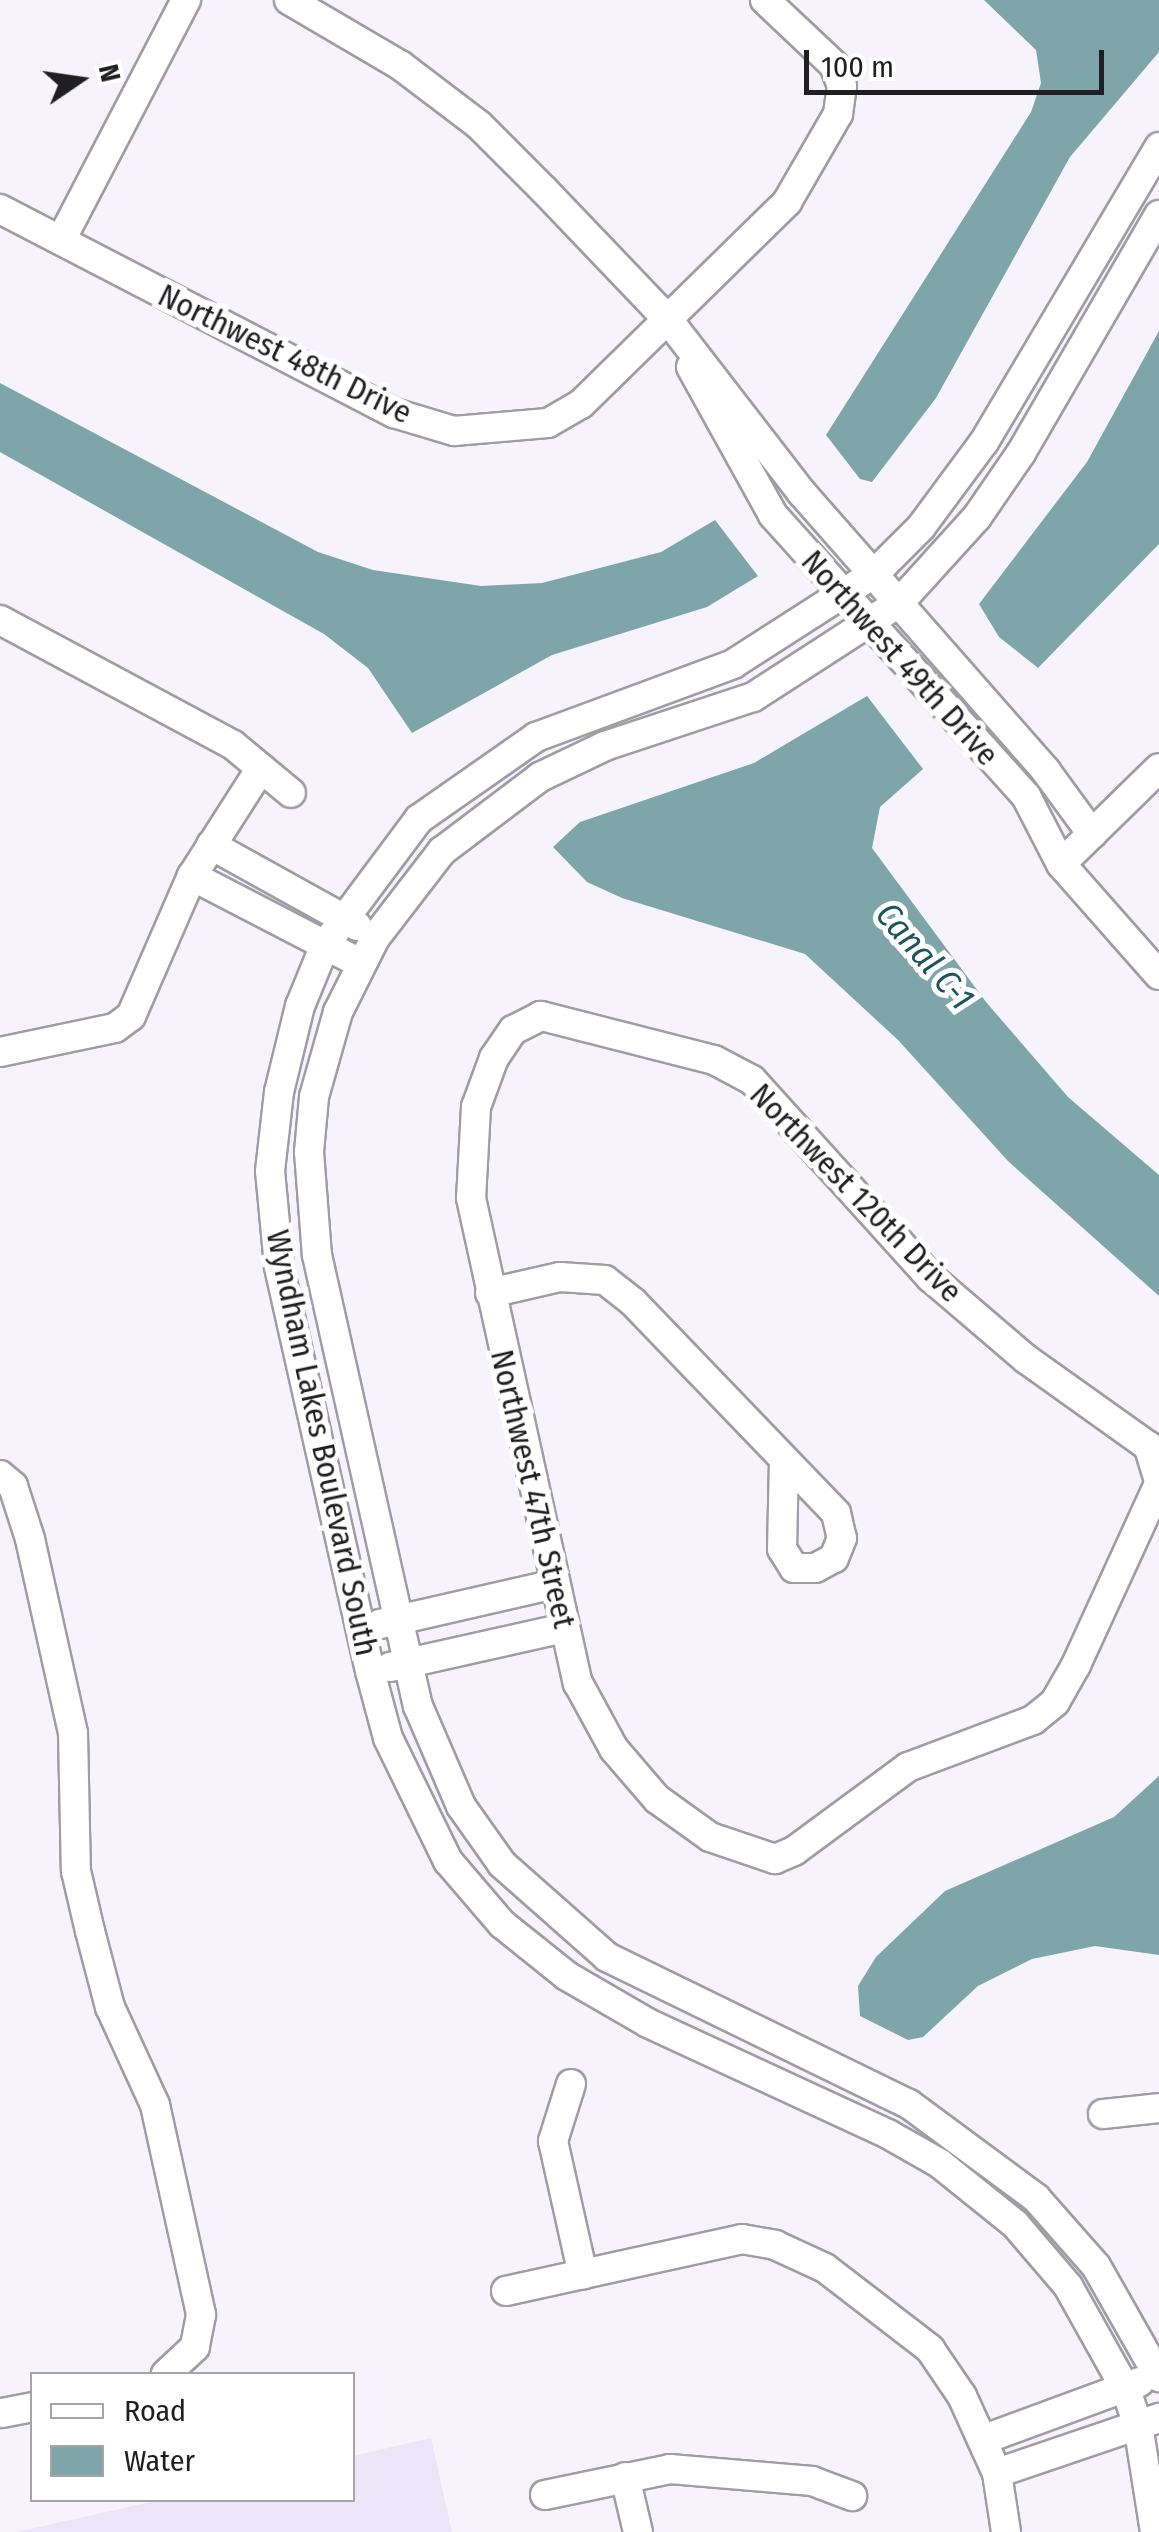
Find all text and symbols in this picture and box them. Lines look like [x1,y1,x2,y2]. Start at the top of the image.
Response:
north arrow [30,30,130,130]
scale bar [809,30,1109,92]
text: 100 m [821,49,894,85]
text: N [92,61,128,85]
street label: Northwest 48th Drive [152,276,418,432]
street label: Northwest 49th Drive [793,543,1007,773]
water label: Canal C-1 [867,894,983,1018]
street label: Northwest 120th Drive [742,1076,970,1310]
street label: Wyndham Lakes Boulevard South [258,1227,386,1659]
street label: Northwest 47th Street [482,1346,584,1632]
legend [30,2372,355,2502]
text: Road [124,2393,186,2429]
text: Water [124,2443,195,2479]

